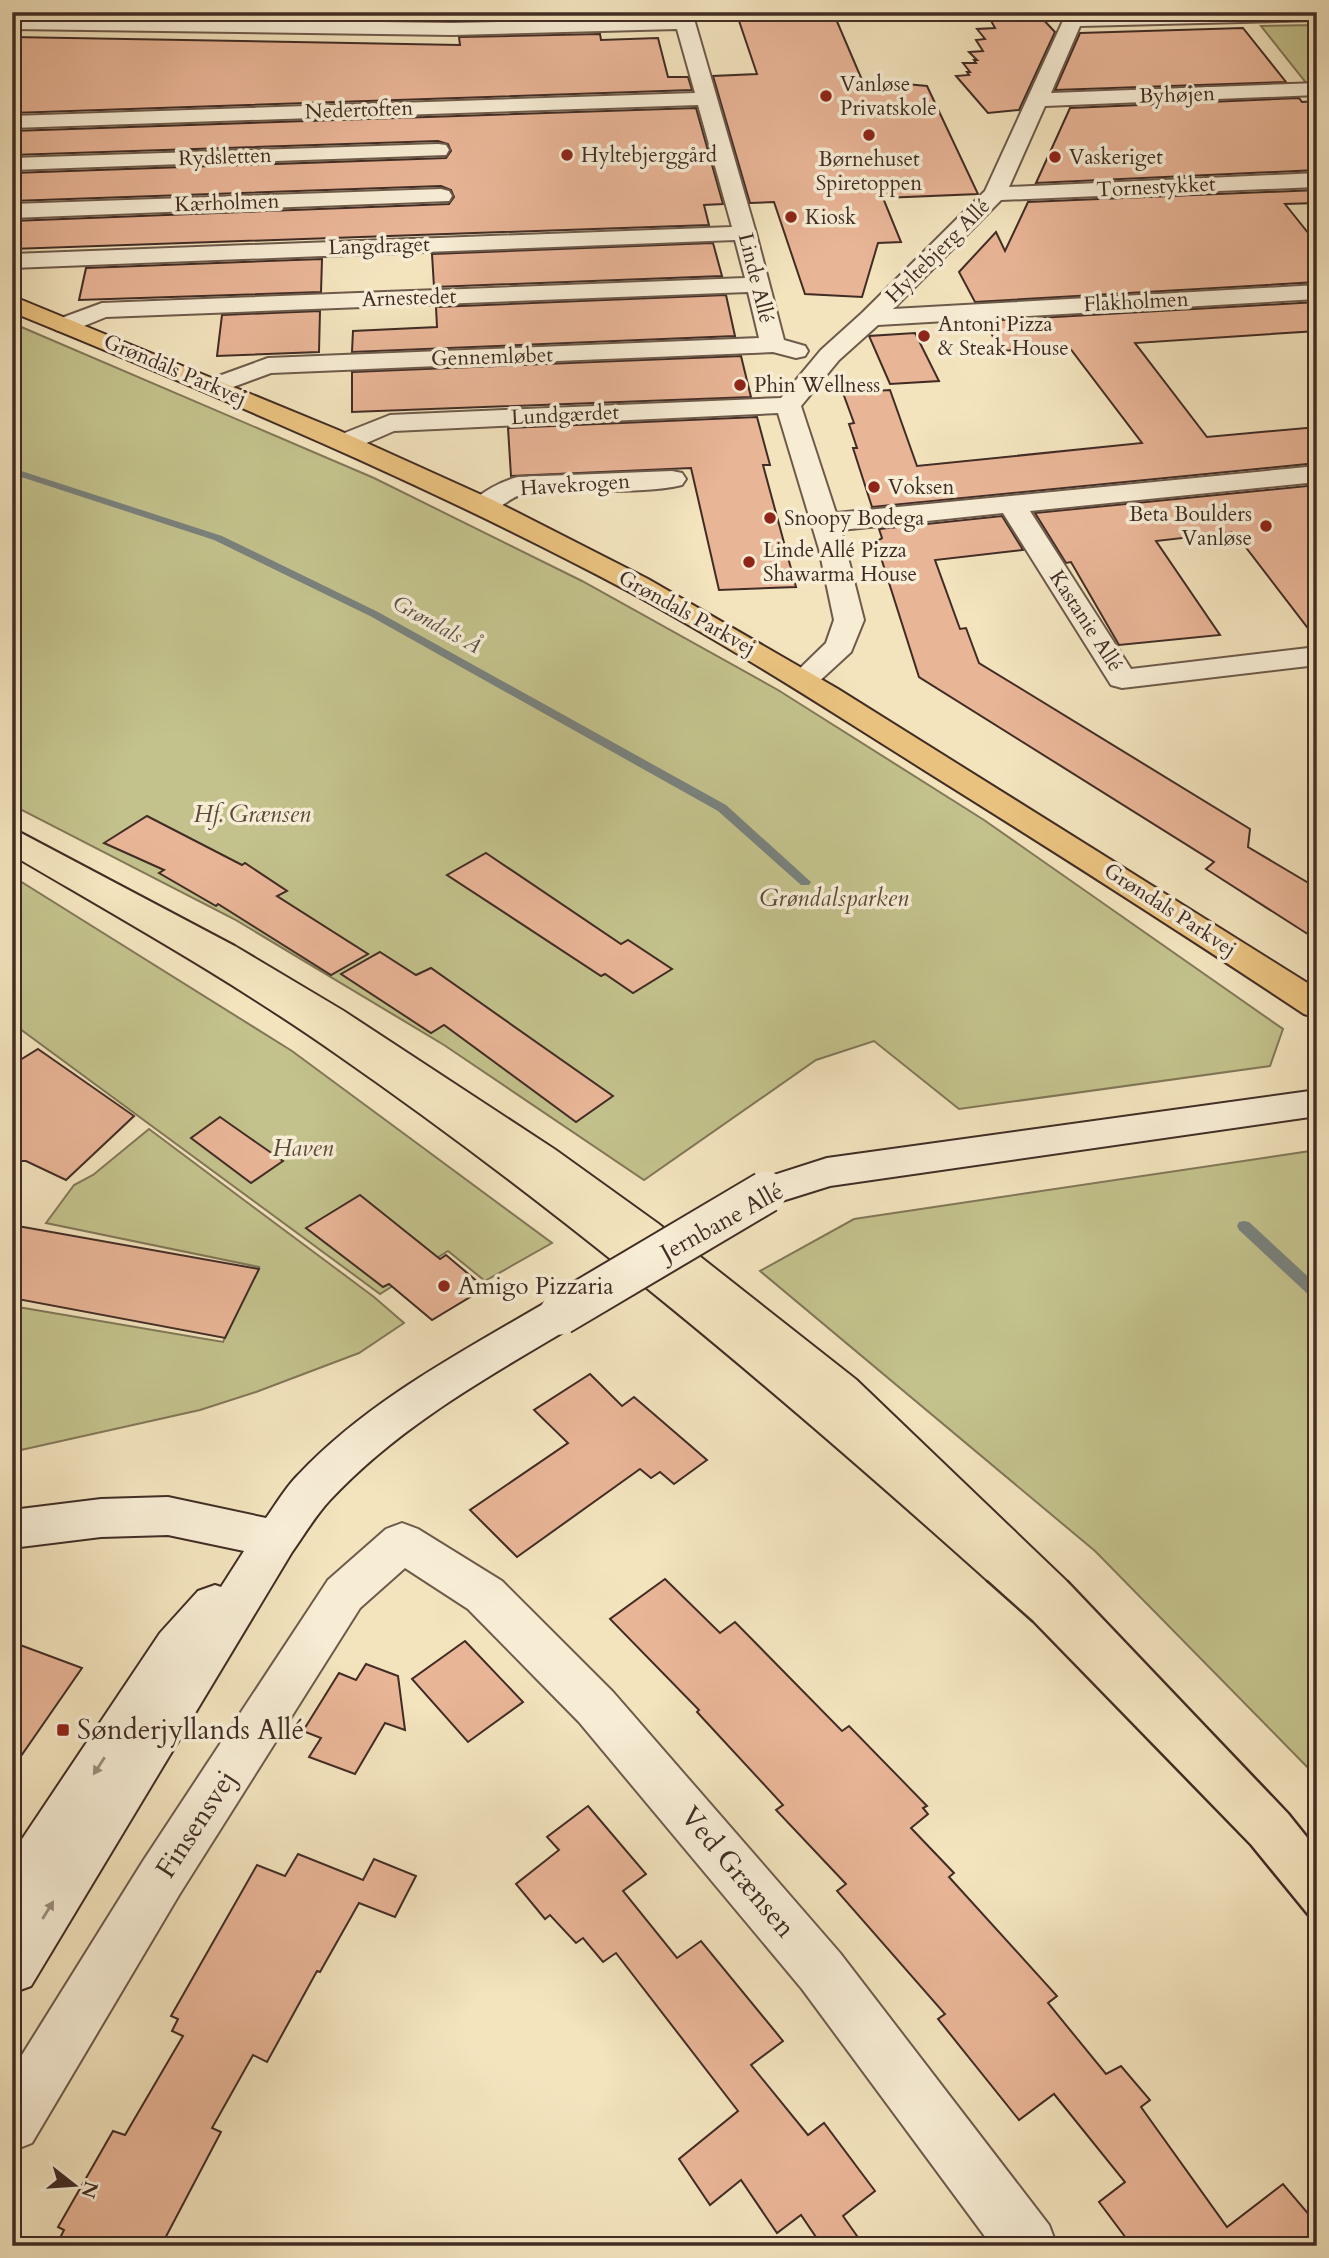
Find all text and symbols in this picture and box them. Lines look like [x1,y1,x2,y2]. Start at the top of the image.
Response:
place label: Vanløse Privatskole [840,70,937,123]
street label: Byhøjen [1138,79,1216,111]
marker: Vanløse Privatskole [818,88,834,104]
street label: Nedertoften [304,94,414,126]
marker: Børnehuset Spiretoppen [861,127,877,143]
street label: Rydsletten [178,141,272,173]
place label: Hyltebjerggård [581,141,717,170]
place label: Vaskeriget [1069,143,1163,172]
place label: Børnehuset Spiretoppen [816,145,922,198]
marker: Hyltebjerggård [559,147,575,163]
marker: Vaskeriget [1047,149,1063,165]
street label: Tornestykket [1096,169,1217,205]
street label: Kærholmen [174,187,280,219]
street label: Hyltebjerg Allé [879,192,997,310]
place label: Kiosk [805,203,857,232]
marker: Kiosk [783,209,799,225]
street label: Langdraget [328,230,431,262]
street label: Linde Allé [731,230,781,326]
street label: Arnestedet [361,282,457,314]
street label: Flakholmen [1083,285,1189,319]
place label: Antoni Pizza & Steak House [938,310,1069,363]
street label: Grøndals Parkvej [99,327,251,413]
marker: Antoni Pizza & Steak House [916,328,932,344]
street label: Gennemløbet [431,340,554,374]
place label: Phin Wellness [754,371,880,400]
marker: Phin Wellness [732,377,748,393]
street label: Lundgærdet [510,398,620,432]
street label: Havekrogen [519,467,631,503]
place label: Voksen [888,473,955,502]
marker: Voksen [866,479,882,495]
place label: Beta Boulders Vanløse [1129,500,1252,553]
place label: Snoopy Bodega [784,504,924,533]
marker: Snoopy Bodega [762,510,778,526]
marker: Beta Boulders Vanløse [1258,518,1274,534]
place label: Linde Allé Pizza Shawarma House [763,536,917,589]
marker: Linde Allé Pizza Shawarma House [741,554,757,570]
street label: Grøndals Parkvej [613,563,761,663]
street label: Kastanie Allé [1042,565,1130,677]
water label: Grøndals Å [387,589,487,661]
park label: Hf. Grænsen [193,798,311,831]
street label: Grøndals Parkvej [1098,856,1242,964]
park label: Grøndalsparken [759,882,909,915]
park label: Haven [273,1132,334,1165]
street label: Jernbane Allé [652,1175,789,1271]
place label: Amigo Pizzaria [458,1270,614,1303]
marker: Amigo Pizzaria [436,1278,452,1294]
place label: Sønderjyllands Allé [77,1711,304,1749]
marker: Sønderjyllands Allé [55,1722,71,1738]
one-way arrow [92,1757,105,1776]
street label: Finsensvej [147,1763,245,1885]
street label: Ved Grænsen [672,1798,804,1946]
one-way arrow [42,1901,54,1920]
north arrow [38,2150,108,2220]
text: N [74,2178,104,2202]

